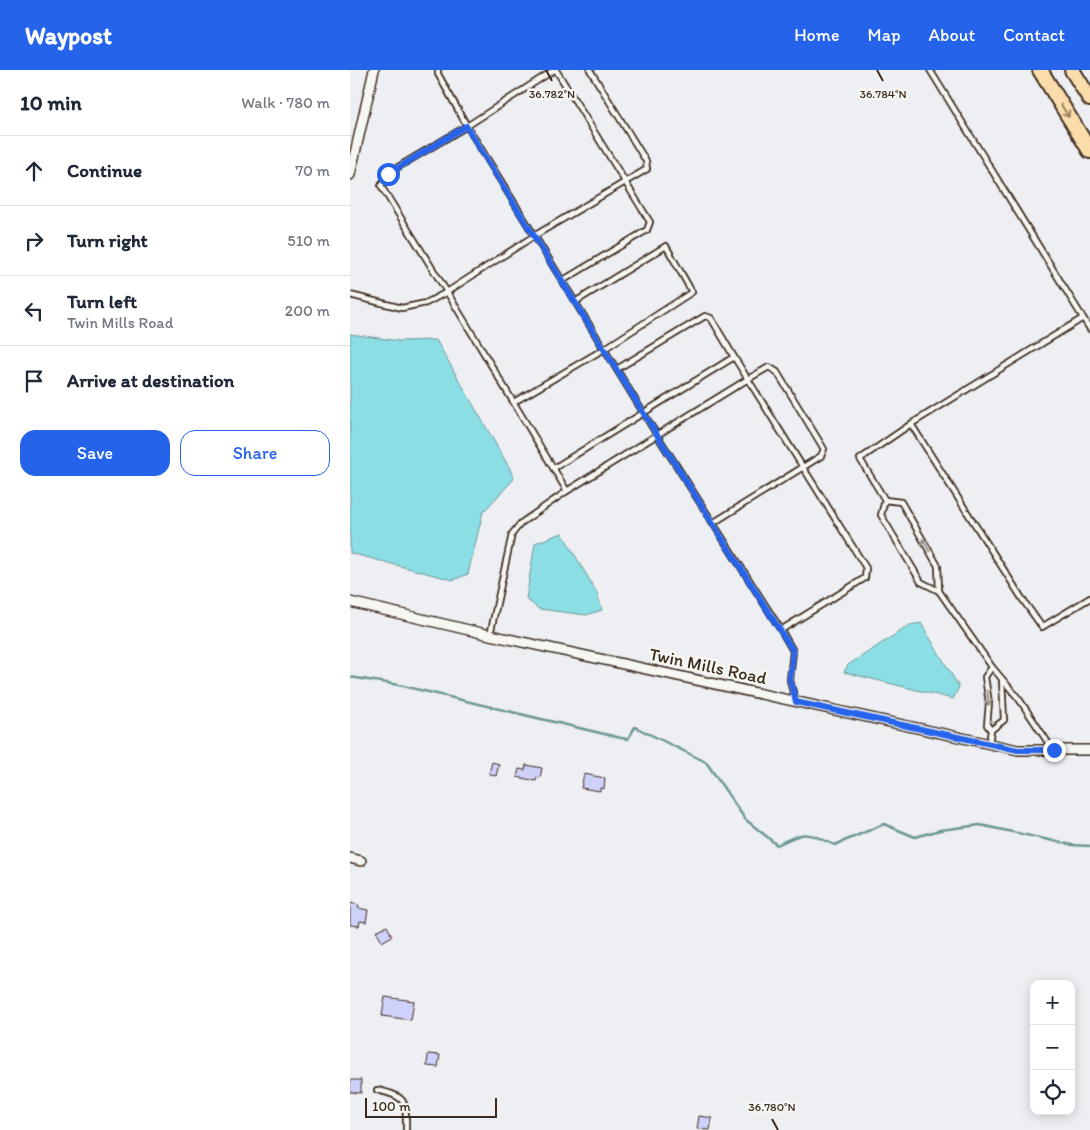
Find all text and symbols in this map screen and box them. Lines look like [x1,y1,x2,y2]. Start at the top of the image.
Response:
text: Waypost [25,21,112,50]
text: Home [794,24,840,46]
text: Map [868,24,901,46]
text: About [929,24,975,46]
text: Contact [1003,24,1065,46]
text: 36.782°N [529,87,575,101]
text: 36.784°N [859,87,907,101]
text: 10 min [20,90,82,115]
text: Walk · 780 m [241,93,330,112]
one-way arrow [1060,103,1070,117]
icon: ahead [20,157,48,185]
text: Continue [67,159,142,182]
text: 70 m [295,161,330,180]
route start [377,163,400,186]
icon: right [20,227,48,255]
text: Turn right [67,229,148,252]
text: 510 m [287,231,330,250]
text: Turn left [67,290,137,313]
icon: left [20,297,48,325]
text: 200 m [285,301,330,320]
text: Twin Mills Road [67,313,173,332]
icon: arrive [20,367,48,395]
text: Arrive at destination [67,369,234,392]
button: Save [20,430,170,476]
button: Share [180,430,330,476]
one-way arrow [920,539,930,553]
street label: Twin Mills Road [647,643,769,689]
one-way arrow [983,690,993,706]
route end [1043,739,1066,762]
map controls [1030,980,1075,1115]
button: + [1030,980,1075,1025]
button: − [1030,1025,1075,1070]
button: locate [1030,1070,1075,1115]
scale bar [365,1095,498,1118]
text: 100 m [372,1098,411,1115]
text: 36.780°N [748,1100,796,1114]

